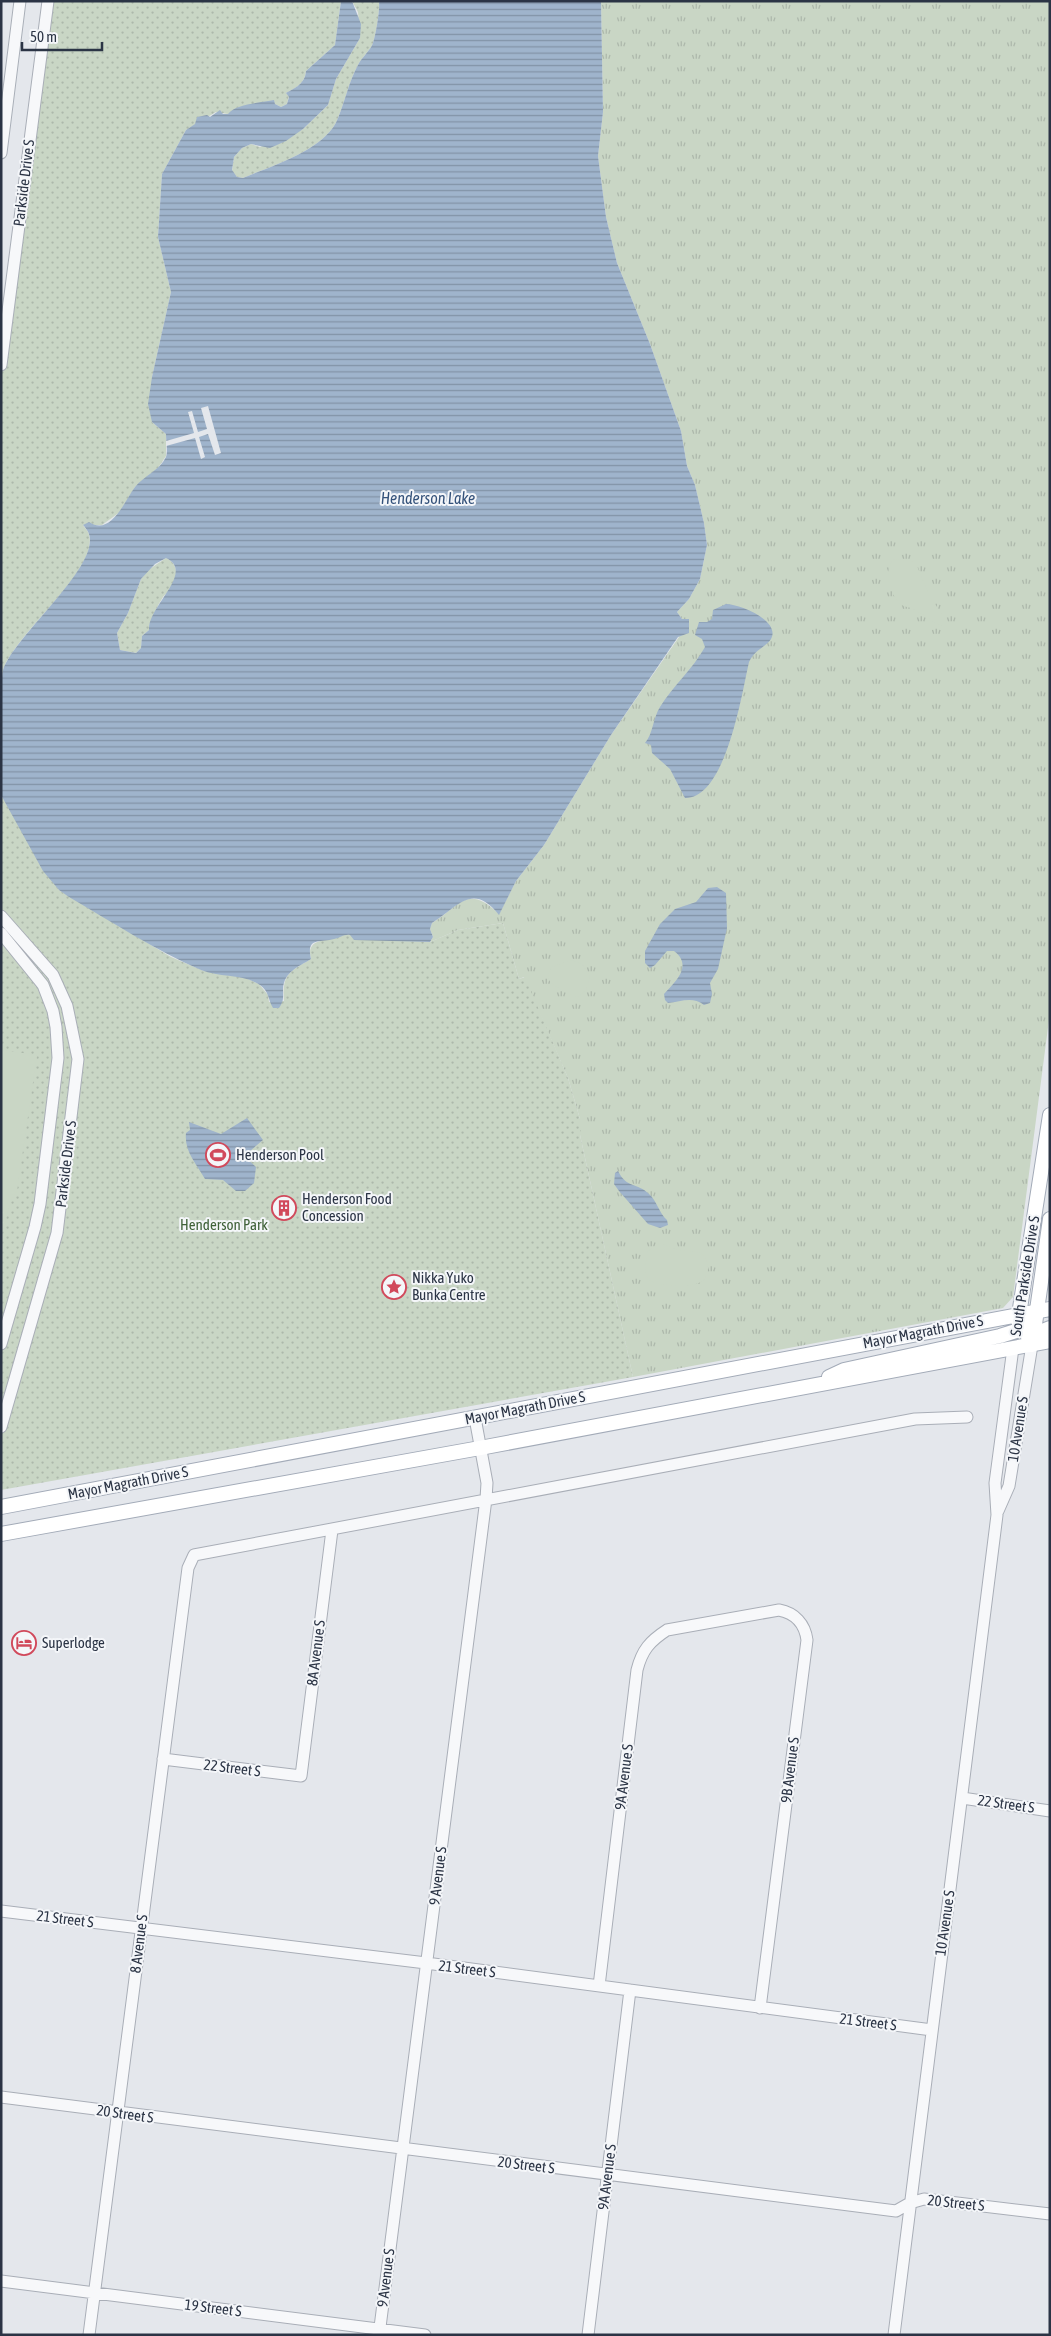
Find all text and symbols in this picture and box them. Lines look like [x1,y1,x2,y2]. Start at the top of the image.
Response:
scale bar [22,20,102,52]
text: 50 m [30,28,57,45]
street label: Parkside Drive S [10,139,37,227]
water label: Henderson Lake [381,489,475,507]
street label: Parkside Drive S [52,1120,79,1208]
sports icon: Henderson Pool [205,1142,231,1168]
place label: Henderson Pool [236,1146,324,1163]
place label: Henderson Food Concession [302,1190,392,1224]
building icon: Henderson Food Concession [271,1195,297,1221]
street label: South Parkside Drive S [1007,1215,1042,1337]
park label: Henderson Park [180,1216,268,1233]
place label: Nikka Yuko Bunka Centre [412,1269,486,1303]
place icon: Nikka Yuko Bunka Centre [381,1274,407,1300]
street label: Mayor Magrath Drive S [861,1311,985,1352]
street label: Mayor Magrath Drive S [463,1387,587,1428]
street label: 10 Avenue S [1004,1395,1031,1463]
street label: Mayor Magrath Drive S [66,1462,190,1503]
street label: 8A Avenue S [303,1619,328,1687]
hotel icon: Superlodge [11,1630,37,1656]
place label: Superlodge [42,1634,105,1651]
street label: 9B Avenue S [777,1736,802,1804]
street label: 9A Avenue S [611,1743,636,1811]
street label: 22 Street S [203,1756,262,1779]
street label: 22 Street S [976,1791,1036,1816]
street label: 9 Avenue S [425,1846,450,1906]
street label: 10 Avenue S [931,1889,958,1957]
street label: 21 Street S [36,1907,95,1930]
street label: 8 Avenue S [126,1914,151,1974]
street label: 21 Street S [438,1957,497,1980]
street label: 21 Street S [839,2010,898,2033]
street label: 20 Street S [95,2101,155,2126]
street label: 9A Avenue S [594,2143,619,2211]
street label: 20 Street S [497,2153,556,2176]
street label: 20 Street S [927,2191,985,2214]
street label: 9 Avenue S [373,2248,398,2308]
street label: 19 Street S [184,2296,243,2319]

